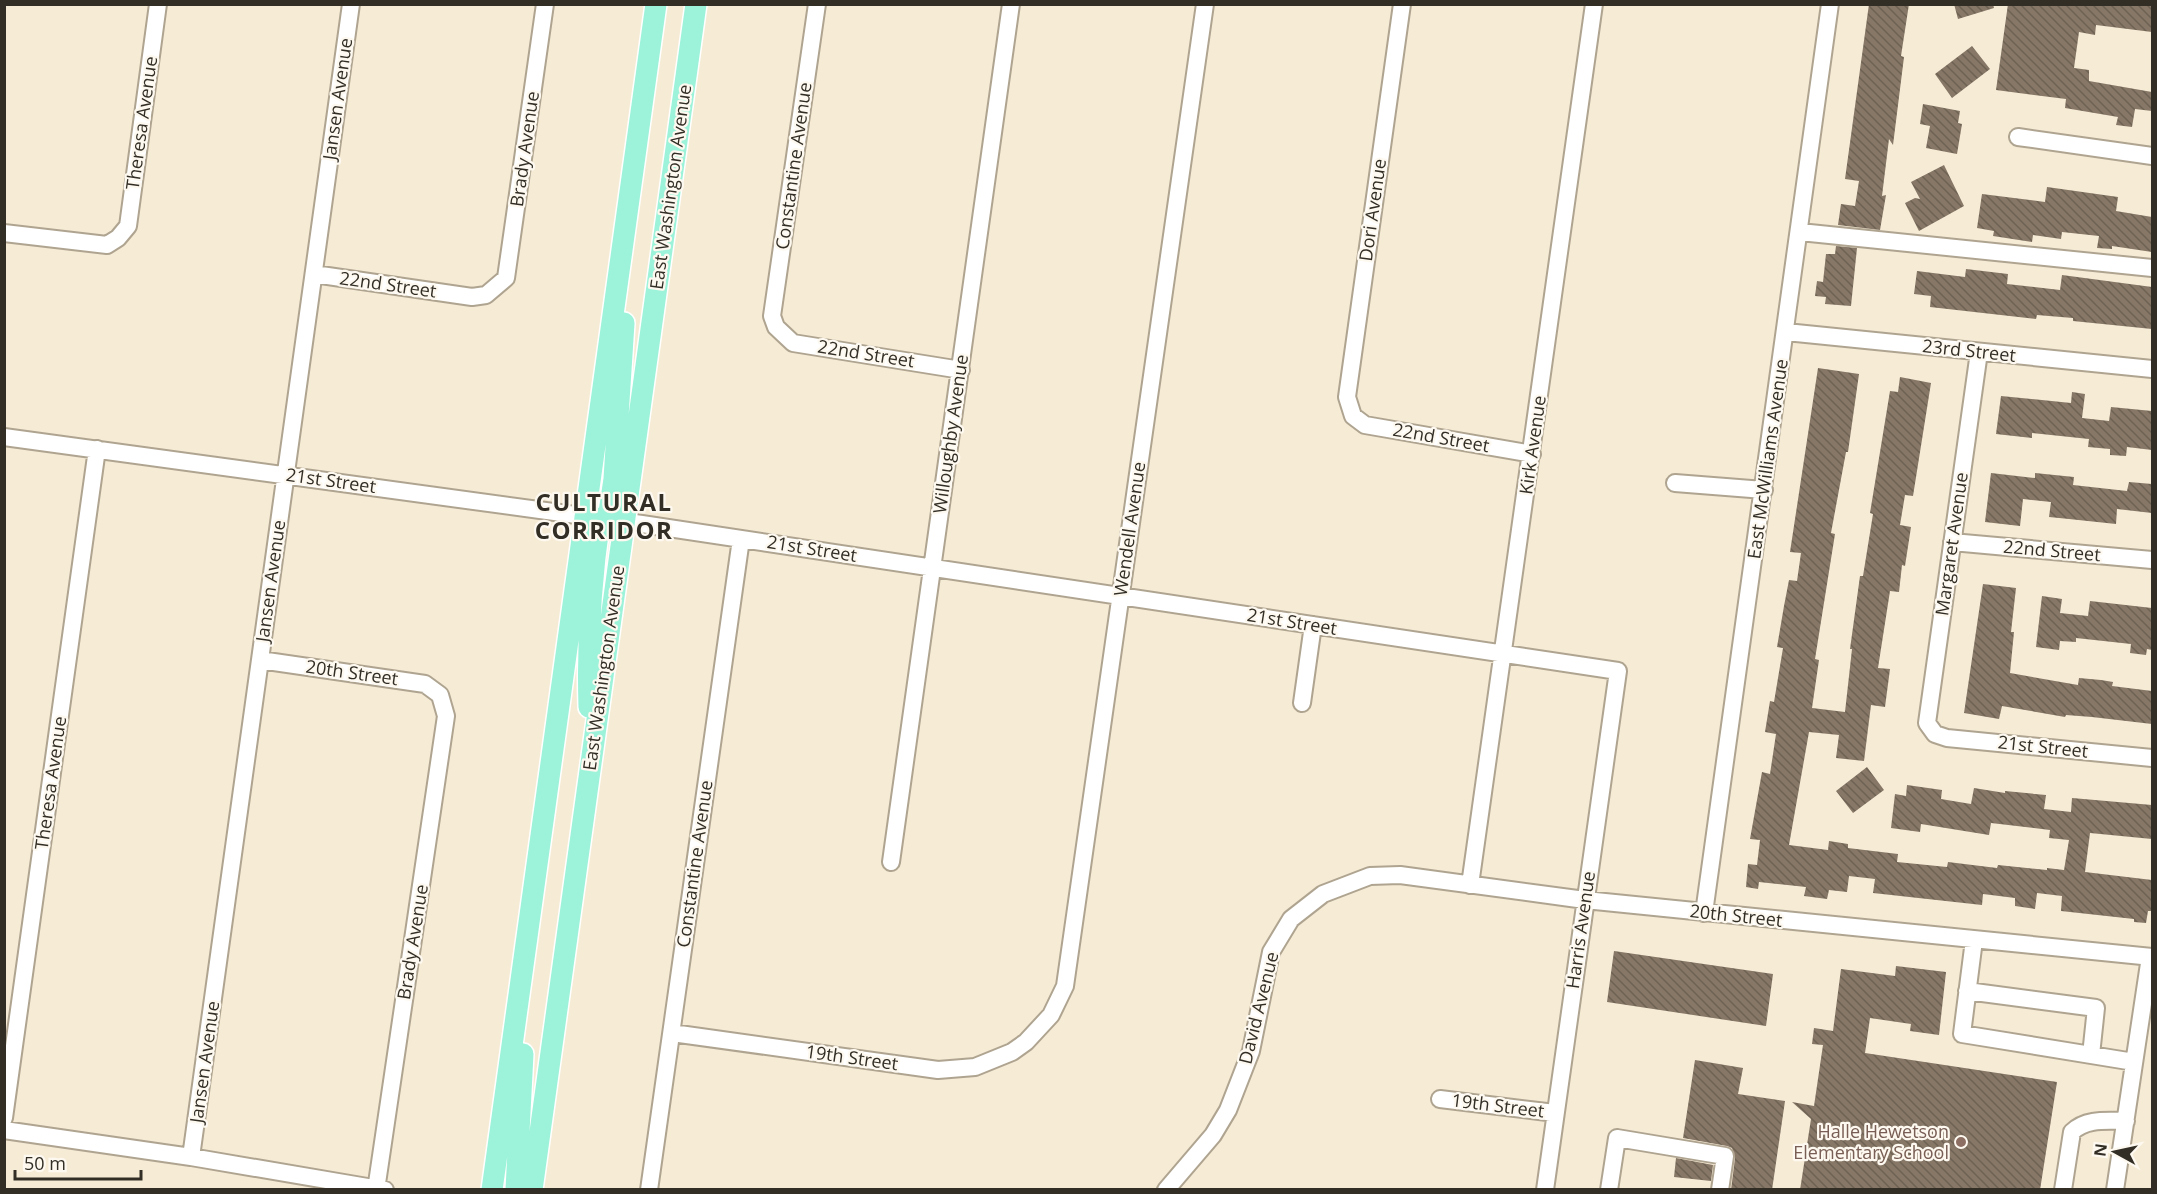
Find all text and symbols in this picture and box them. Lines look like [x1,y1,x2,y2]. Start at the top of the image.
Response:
street label: Jansen Avenue [316,36,357,163]
street label: Theresa Avenue [120,55,162,191]
street label: Constantine Avenue [769,81,817,251]
street label: East Washington Avenue [644,83,696,291]
street label: Brady Avenue [504,90,544,208]
street label: Dori Avenue [1353,157,1391,263]
street label: 22nd Street [338,265,438,303]
street label: 23rd Street [1921,333,2017,367]
street label: 22nd Street [816,334,916,372]
street label: Willoughby Avenue [927,353,973,515]
street label: East McWilliams Avenue [1741,357,1793,560]
street label: Kirk Avenue [1513,394,1551,496]
street label: 22nd Street [1391,417,1491,457]
street label: Wendell Avenue [1108,460,1150,598]
street label: 21st Street [285,462,378,498]
street label: Margaret Avenue [1929,471,1973,617]
district label: CULTURAL CORRIDOR [535,485,673,546]
street label: Jansen Avenue [249,518,290,645]
street label: 21st Street [766,529,859,567]
street label: 22nd Street [2002,534,2102,566]
street label: East Washington Avenue [577,564,629,772]
street label: 21st Street [1246,602,1339,640]
street label: 20th Street [304,654,400,690]
street label: Theresa Avenue [29,715,71,851]
street label: 21st Street [1997,729,2089,763]
street label: Constantine Avenue [670,779,718,949]
street label: Harris Avenue [1560,870,1600,990]
street label: Brady Avenue [391,883,433,1001]
street label: 20th Street [1689,898,1784,932]
street label: David Avenue [1232,949,1284,1066]
street label: Jansen Avenue [183,999,224,1126]
street label: 19th Street [804,1039,900,1075]
street label: 19th Street [1451,1087,1546,1123]
place label: Halle Hewetson Elementary School [1793,1119,1949,1164]
north arrow [2085,1122,2145,1182]
marker: Halle Hewetson Elementary School [1954,1135,1968,1149]
text: N [2088,1142,2112,1158]
scale bar [15,1143,141,1181]
text: 50 m [24,1151,66,1175]

